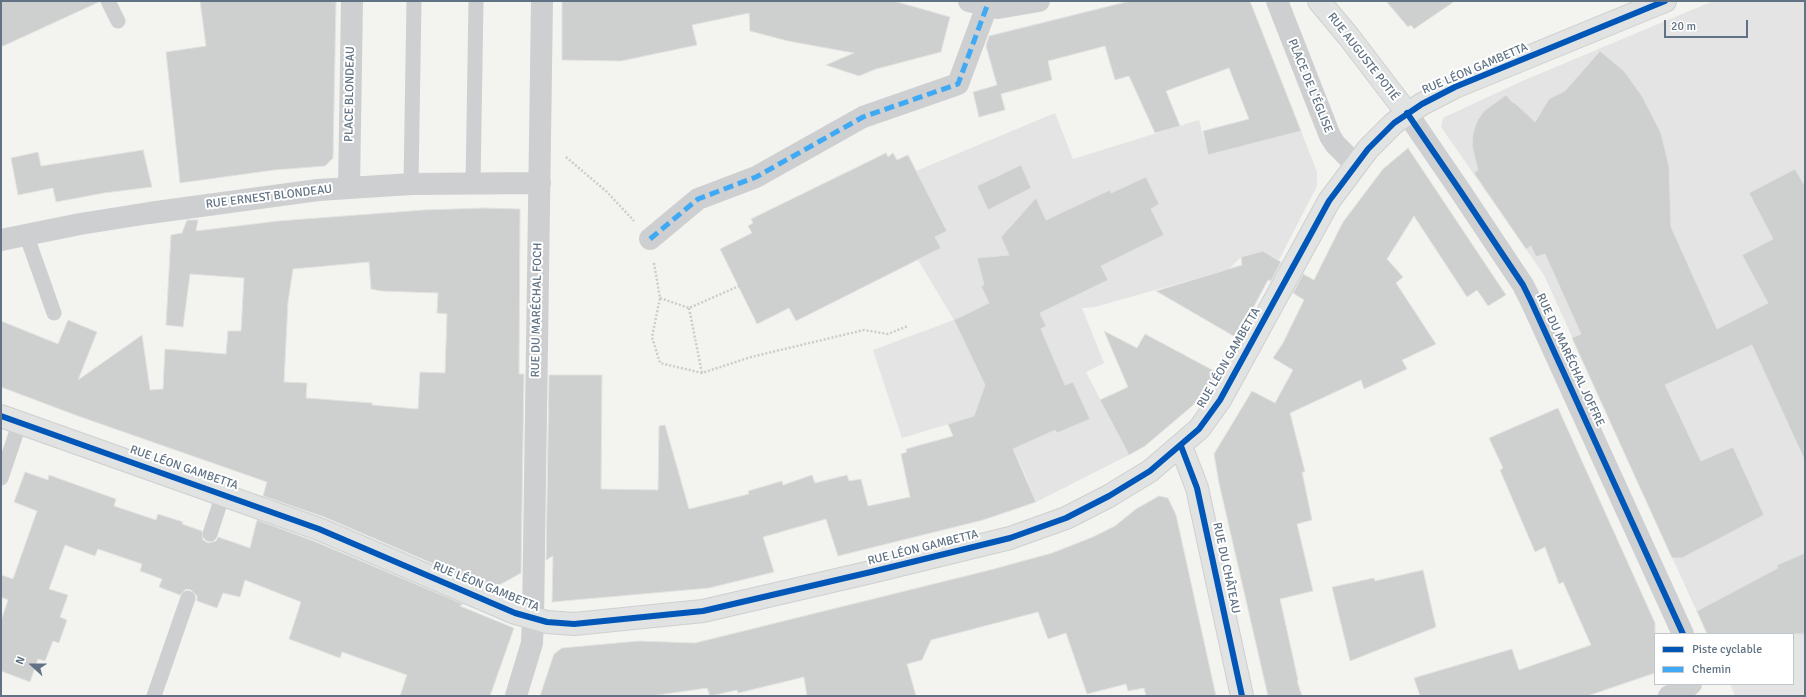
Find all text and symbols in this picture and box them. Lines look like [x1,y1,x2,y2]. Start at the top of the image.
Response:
street label: RUE AUGUSTE POTIÉ [1324,10,1402,104]
scale bar [1666,12,1750,38]
text: 20 m [1671,19,1696,34]
street label: PLACE DE L'ÉGLISE [1285,37,1335,135]
street label: RUE LÉON GAMBETTA [1420,40,1530,98]
street label: PLACE BLONDEAU [342,46,358,142]
street label: RUE ERNEST BLONDEAU [205,182,333,212]
street label: RUE DU MARÉCHAL FOCH [529,242,545,378]
street label: RUE DU MARÉCHAL JOFFRE [1533,291,1607,429]
street label: RUE LÉON GAMBETTA [1194,305,1264,411]
street label: RUE LÉON GAMBETTA [128,443,240,493]
street label: RUE DU CHÂTEAU [1209,521,1243,615]
street label: RUE LÉON GAMBETTA [866,527,980,569]
street label: RUE LÉON GAMBETTA [431,559,541,615]
legend [1654,633,1794,685]
text: Piste cyclable [1692,642,1762,657]
north arrow [12,645,52,685]
text: N [13,655,28,666]
text: Chemin [1692,662,1731,677]

